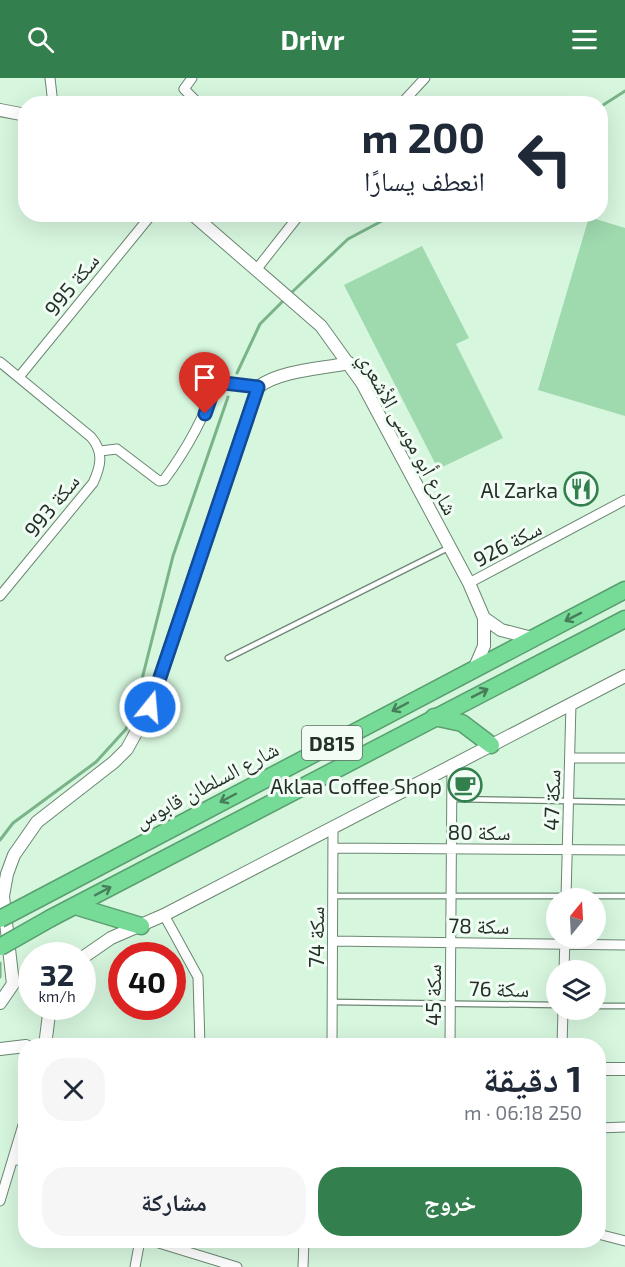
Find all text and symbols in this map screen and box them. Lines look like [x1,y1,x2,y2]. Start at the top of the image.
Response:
icon: search [24,23,57,56]
text: Drivr [280,23,345,55]
icon: menu [568,23,601,56]
text: 200 m [362,111,485,161]
icon: left [506,120,584,198]
text: انعطف يسارًا [364,164,485,196]
street label: سكة 995 [38,248,104,320]
street label: شارع أبو موسى الأشعري [349,347,464,521]
pin [179,352,230,414]
icon: arrive [188,361,221,394]
street label: سكة 993 [18,469,84,541]
restaurant icon: Al Zarka [563,471,599,507]
place label: Al Zarka [480,477,558,502]
street label: سكة 926 [469,515,545,571]
one-way arrow [565,611,582,623]
position arrow [118,675,182,739]
one-way arrow [471,687,489,699]
one-way arrow [392,701,409,713]
road number: D815 [302,726,362,760]
street label: شارع السلطان قابوس [130,735,283,834]
cafe icon: Aklaa Coffee Shop [447,767,483,803]
street label: سكة 47 [537,769,565,831]
place label: Aklaa Coffee Shop [270,773,442,798]
one-way arrow [220,792,237,804]
street label: سكة 80 [447,819,511,844]
one-way arrow [94,885,111,897]
north arrow [546,888,606,948]
map controls [546,888,606,1020]
street label: سكة 74 [303,906,328,968]
street label: سكة 78 [448,912,510,938]
speed limit sign: 40 [108,942,186,1020]
text: 32 [40,956,74,992]
button: layers [546,960,606,1020]
street label: سكة 45 [420,964,445,1026]
street label: سكة 76 [469,975,529,1001]
text: km/h [38,987,76,1005]
text: 1 دقيقة [483,1056,582,1099]
button: close [42,1058,105,1121]
text: 250 m · 06:18 [464,1100,582,1124]
button: مشاركة [42,1167,306,1236]
button: خروج [318,1167,582,1236]

